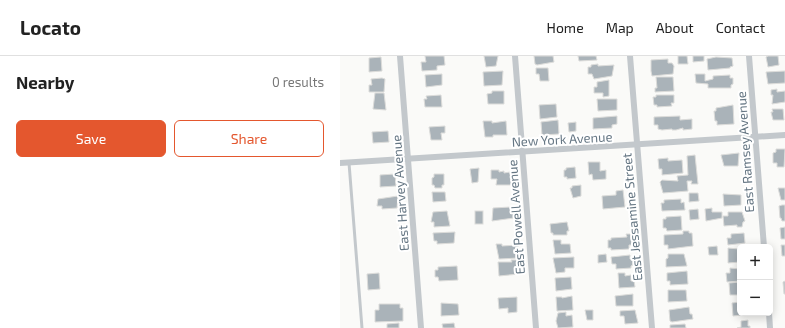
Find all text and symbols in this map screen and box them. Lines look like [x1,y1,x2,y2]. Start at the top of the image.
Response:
text: Locato [20,16,81,39]
text: Home [547,19,584,36]
text: Map [606,19,634,36]
text: About [656,19,694,36]
text: Contact [716,19,765,36]
text: Nearby [16,72,74,92]
text: 0 results [272,74,324,90]
street label: East Ramsey Avenue [733,91,757,213]
button: Save [16,120,166,157]
button: Share [174,120,324,157]
street label: New York Avenue [511,128,613,150]
street label: East Harvey Avenue [388,134,412,252]
street label: East Jessamine Street [618,152,646,282]
street label: East Powell Avenue [504,159,528,275]
map controls [737,244,773,316]
button: + [737,244,773,280]
button: − [737,280,773,316]

